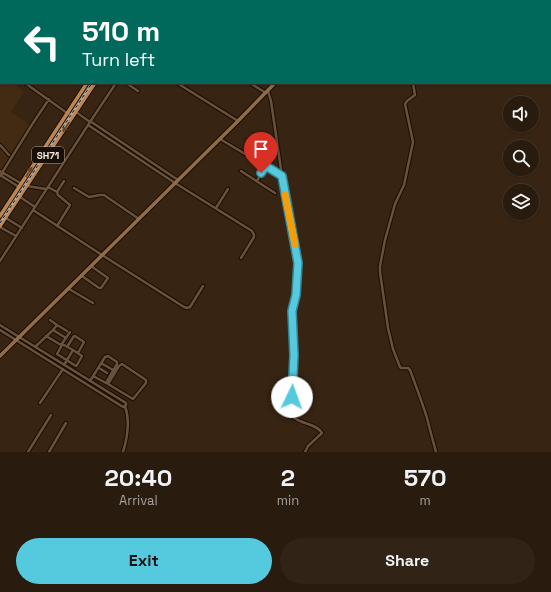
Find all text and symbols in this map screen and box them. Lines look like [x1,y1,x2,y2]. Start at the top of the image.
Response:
text: 510 m [82,13,160,49]
icon: left [16,16,68,68]
text: Turn left [82,48,155,71]
map controls [503,96,539,220]
button: sound [503,96,539,132]
one-way arrow [62,122,70,133]
pin [244,132,278,173]
icon: arrive [250,138,272,160]
button: search [503,140,539,176]
road number: SH71 [32,147,64,163]
one-way arrow [26,166,33,178]
button: layers [503,184,539,220]
position arrow [271,376,313,418]
text: 20:40 [105,462,172,493]
text: 2 [281,462,295,493]
text: 570 [404,462,447,493]
text: Arrival [119,492,158,509]
text: min [277,492,299,509]
text: m [419,492,431,509]
button: Exit [16,538,272,584]
button: Share [280,538,535,584]

